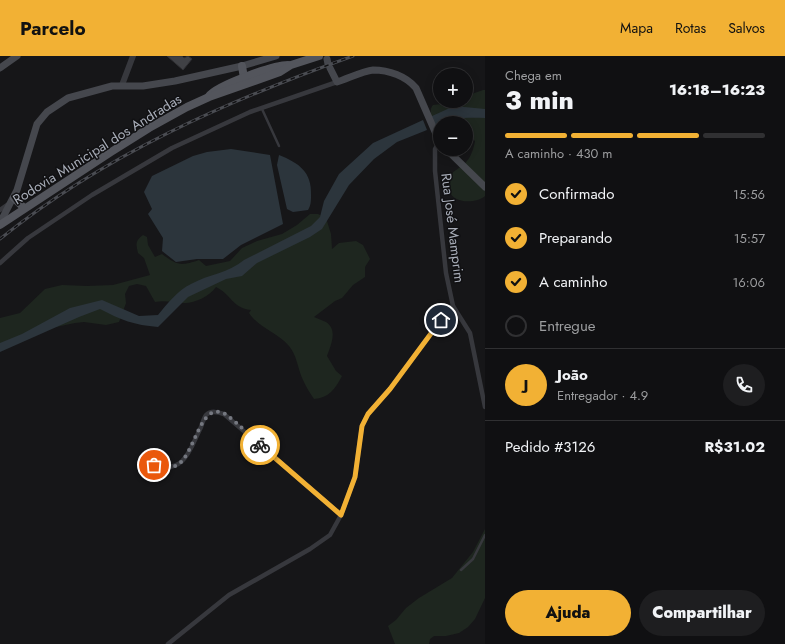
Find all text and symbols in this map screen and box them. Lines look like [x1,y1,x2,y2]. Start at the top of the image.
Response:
text: Parcelo [20,15,86,42]
text: Mapa [620,18,653,38]
text: Rotas [675,18,706,38]
text: Salvos [728,18,765,38]
text: Chega em [505,66,562,85]
map controls [433,68,473,156]
button: + [433,68,473,108]
text: 16:18–16:23 [669,79,765,101]
text: 3 min [505,81,574,119]
street label: Rodovia Municipal dos Andradas [9,88,186,209]
button: − [433,116,473,156]
text: A caminho · 430 m [505,144,612,163]
street label: Rua José Mamprim [436,172,470,284]
icon: check [505,183,527,205]
text: Confirmado [539,183,614,205]
text: 15:56 [733,185,765,204]
icon: check [505,227,527,249]
text: Preparando [539,227,612,249]
text: 15:57 [734,229,765,248]
icon: check [505,271,527,293]
text: A caminho [539,271,607,293]
text: 16:06 [732,273,765,292]
pin [424,303,458,337]
icon: home [430,309,452,331]
text: Entregue [539,315,596,337]
text: João [557,364,588,386]
button: phone [723,364,765,406]
text: J [524,374,528,396]
text: Entregador · 4.9 [557,386,648,405]
courier [240,425,280,465]
icon: bike [249,434,271,456]
text: Pedido #3126 [505,436,595,458]
text: R$31.02 [704,436,765,458]
pin [137,448,171,482]
icon: bag [143,454,165,476]
button: Ajuda [505,590,631,636]
button: Compartilhar [639,590,765,636]

